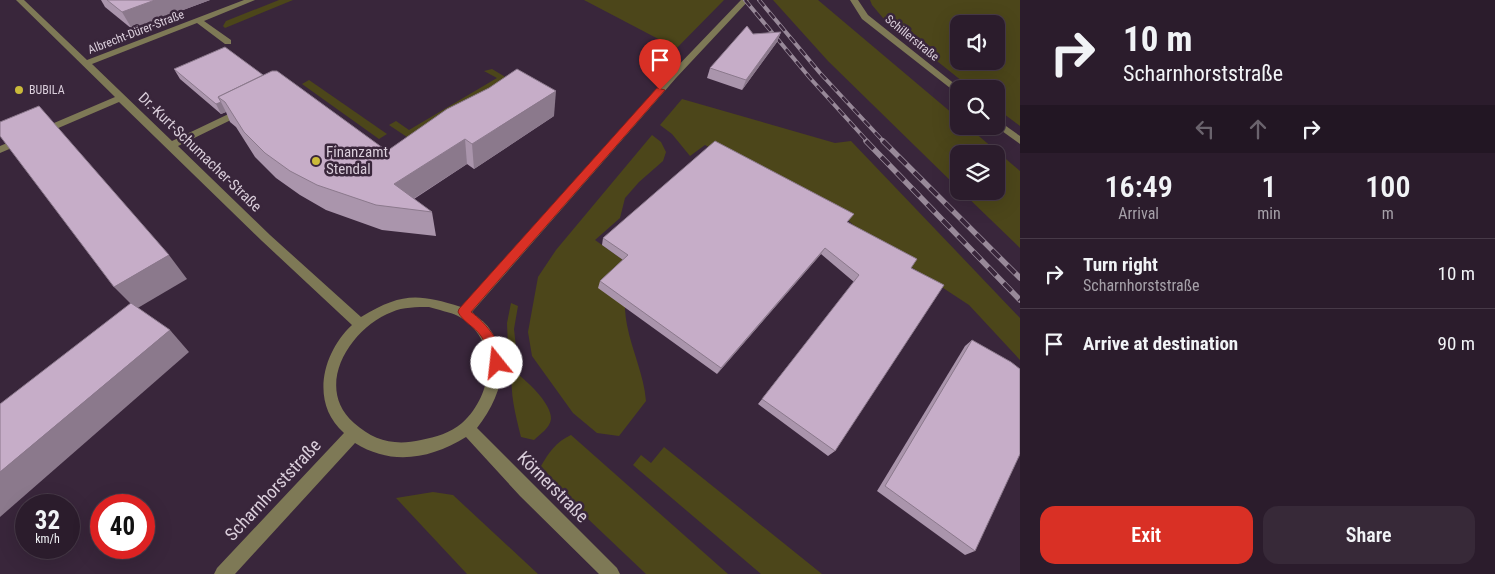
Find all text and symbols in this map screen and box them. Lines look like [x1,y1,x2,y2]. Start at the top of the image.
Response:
street label: Albrecht-Dürer-Straße [86,7,186,57]
street label: Schillerstraße [882,12,942,64]
map controls [950,15,1005,200]
button: sound [950,15,1005,70]
text: 10 m [1123,19,1192,60]
icon: right [1040,20,1105,85]
pin [639,39,681,90]
icon: arrive [646,46,674,74]
text: Scharnhorststraße [1123,61,1283,86]
button: search [950,80,1005,135]
place label: BUBILA [29,83,65,97]
marker: BUBILA [13,84,25,96]
street label: Dr.-Kurt-Schumacher-Straße [135,89,265,215]
icon: left [1191,115,1219,143]
icon: ahead [1244,115,1272,143]
icon: right [1297,115,1325,143]
place label: Finanzamt Stendal [326,143,388,178]
button: layers [950,145,1005,200]
marker: Finanzamt Stendal [310,155,322,167]
text: 16:49 [1104,169,1173,204]
text: 1 [1261,169,1277,204]
text: 100 [1365,169,1410,204]
text: Arrival [1118,204,1159,223]
text: min [1257,204,1281,223]
text: m [1382,204,1394,223]
text: Turn right [1083,253,1158,276]
icon: right [1040,260,1068,288]
text: 10 m [1438,262,1475,285]
text: Scharnhorststraße [1083,276,1199,295]
icon: arrive [1040,330,1068,358]
text: Arrive at destination [1083,332,1238,355]
text: 90 m [1438,332,1475,355]
position arrow [470,336,522,388]
street label: Scharnhorststraße [220,435,325,545]
street label: Körnerstraße [513,447,593,527]
speed limit sign: 40 [90,494,155,559]
text: 32 [35,506,60,535]
button: Exit [1040,506,1253,564]
button: Share [1263,506,1475,564]
text: km/h [35,532,60,546]

